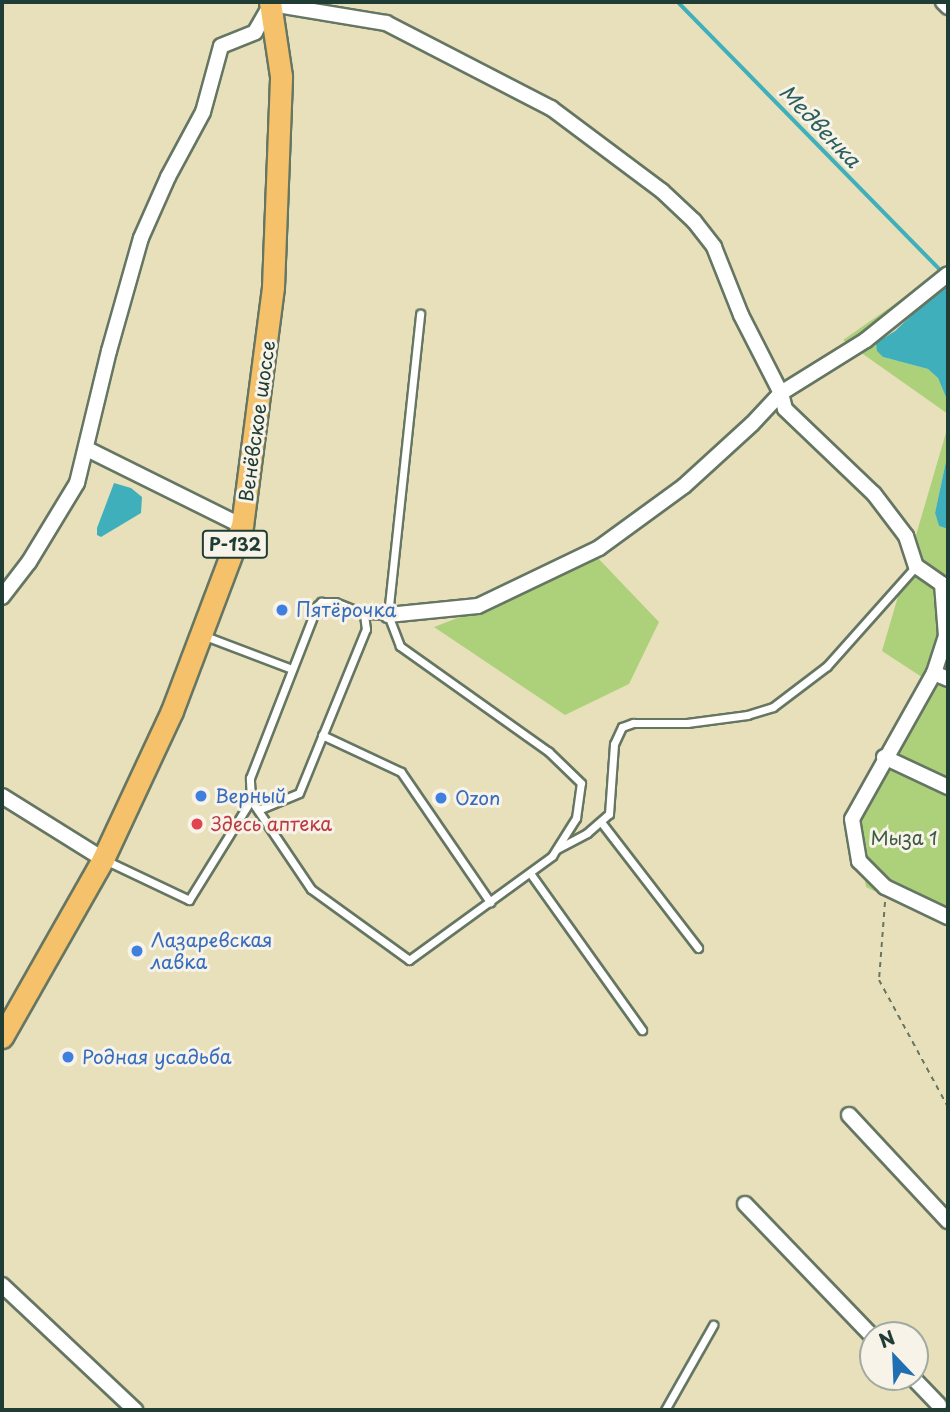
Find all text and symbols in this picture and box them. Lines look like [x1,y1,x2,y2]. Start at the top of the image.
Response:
water label: Медвенка [775,78,867,172]
street label: Венёвское шоссе [234,339,280,503]
road number: Р-132 [202,530,268,558]
place label: Пятёрочка [296,599,397,621]
marker: Пятёрочка [274,602,290,618]
place label: Верный [215,785,286,807]
place label: Ozon [455,787,500,809]
marker: Верный [193,788,209,804]
marker: Ozon [433,790,449,806]
place label: Здесь аптека [211,813,334,835]
marker: Здесь аптека [189,816,205,832]
park label: Мыза 1 [870,827,938,849]
place label: Лазаревская лавка [151,929,272,973]
marker: Лазаревская лавка [129,943,145,959]
place label: Родная усадьба [82,1046,233,1068]
marker: Родная усадьба [60,1049,76,1065]
north arrow [859,1321,929,1391]
text: N [874,1323,899,1354]

